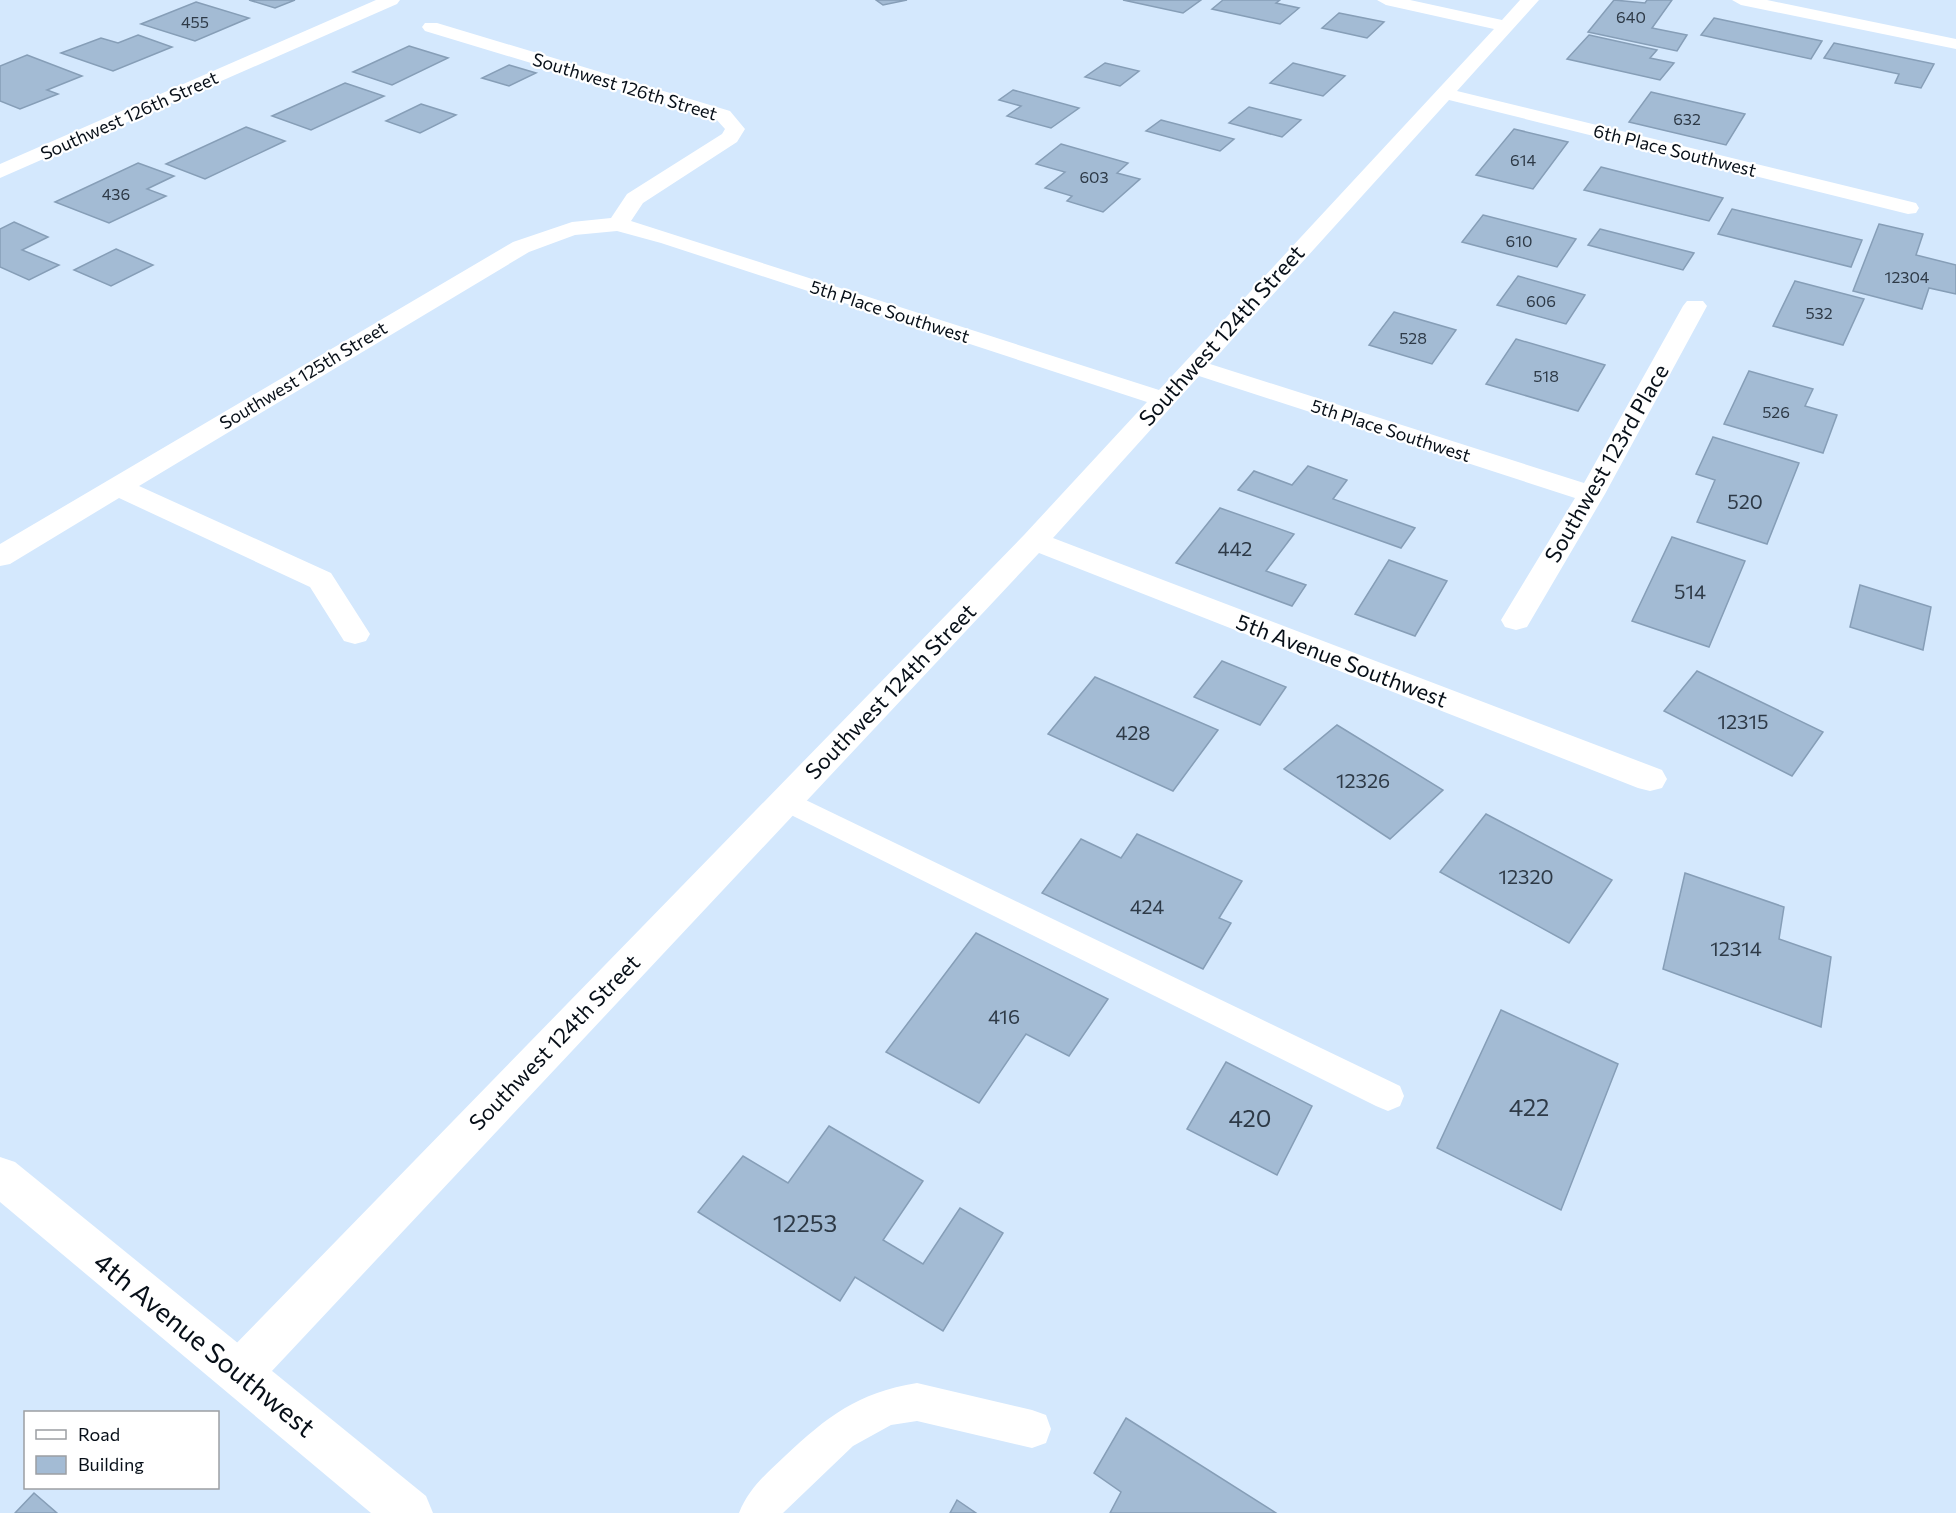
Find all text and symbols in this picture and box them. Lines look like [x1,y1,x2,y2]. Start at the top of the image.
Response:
house number: 640 [1616,7,1646,26]
house number: 455 [181,12,209,31]
street label: Southwest 126th Street [530,47,720,125]
street label: Southwest 126th Street [37,66,221,164]
house number: 632 [1673,109,1701,128]
street label: 6th Place Southwest [1591,119,1759,181]
house number: 614 [1510,150,1536,169]
house number: 603 [1079,167,1109,186]
house number: 436 [102,184,130,203]
house number: 610 [1506,231,1533,250]
street label: Southwest 124th Street [1133,239,1309,431]
house number: 12304 [1885,267,1930,286]
street label: 5th Place Southwest [807,275,973,347]
house number: 606 [1526,291,1556,310]
house number: 532 [1805,303,1833,322]
street label: Southwest 125th Street [215,316,391,434]
house number: 528 [1399,328,1427,347]
street label: Southwest 123rd Place [1538,359,1674,567]
house number: 518 [1533,366,1559,385]
street label: 5th Place Southwest [1308,394,1474,466]
house number: 526 [1762,402,1790,421]
house number: 520 [1727,489,1763,513]
house number: 442 [1218,536,1252,560]
house number: 514 [1674,579,1706,603]
street label: Southwest 124th Street [799,597,981,785]
street label: 5th Avenue Southwest [1233,607,1451,713]
house number: 12315 [1717,709,1769,733]
house number: 428 [1116,720,1150,744]
house number: 12326 [1336,768,1390,792]
house number: 12320 [1498,864,1554,888]
house number: 424 [1130,894,1164,918]
house number: 12314 [1710,936,1762,960]
street label: Southwest 124th Street [463,948,645,1136]
house number: 416 [988,1004,1020,1028]
house number: 422 [1509,1092,1549,1121]
house number: 420 [1229,1103,1271,1132]
house number: 12253 [773,1208,837,1237]
street label: 4th Avenue Southwest [88,1245,322,1443]
legend [24,1411,219,1489]
text: Road [78,1423,120,1445]
text: Building [78,1453,144,1475]

